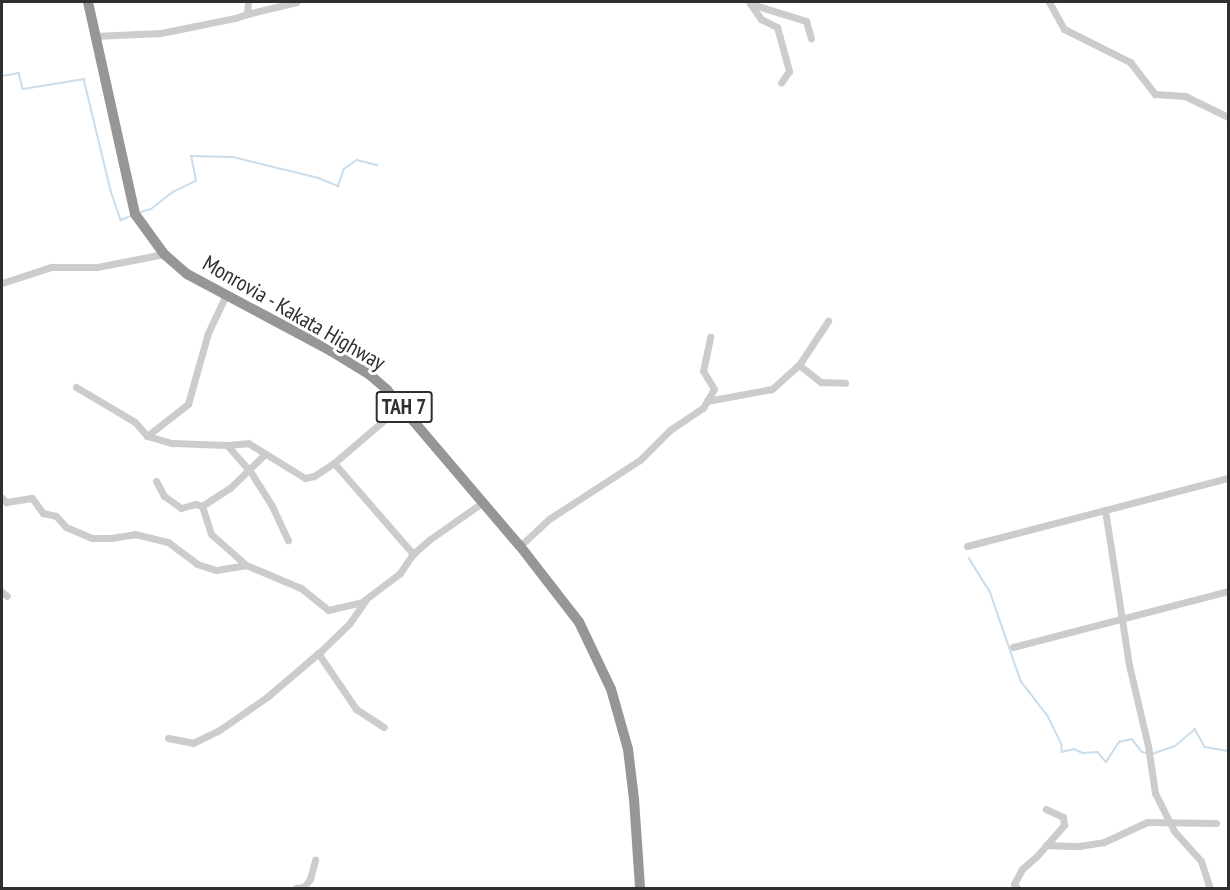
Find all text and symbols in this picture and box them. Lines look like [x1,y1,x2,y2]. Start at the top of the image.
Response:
street label: Monrovia - Kakata Highway [197,250,391,376]
road number: TAH 7 [376,389,432,425]

